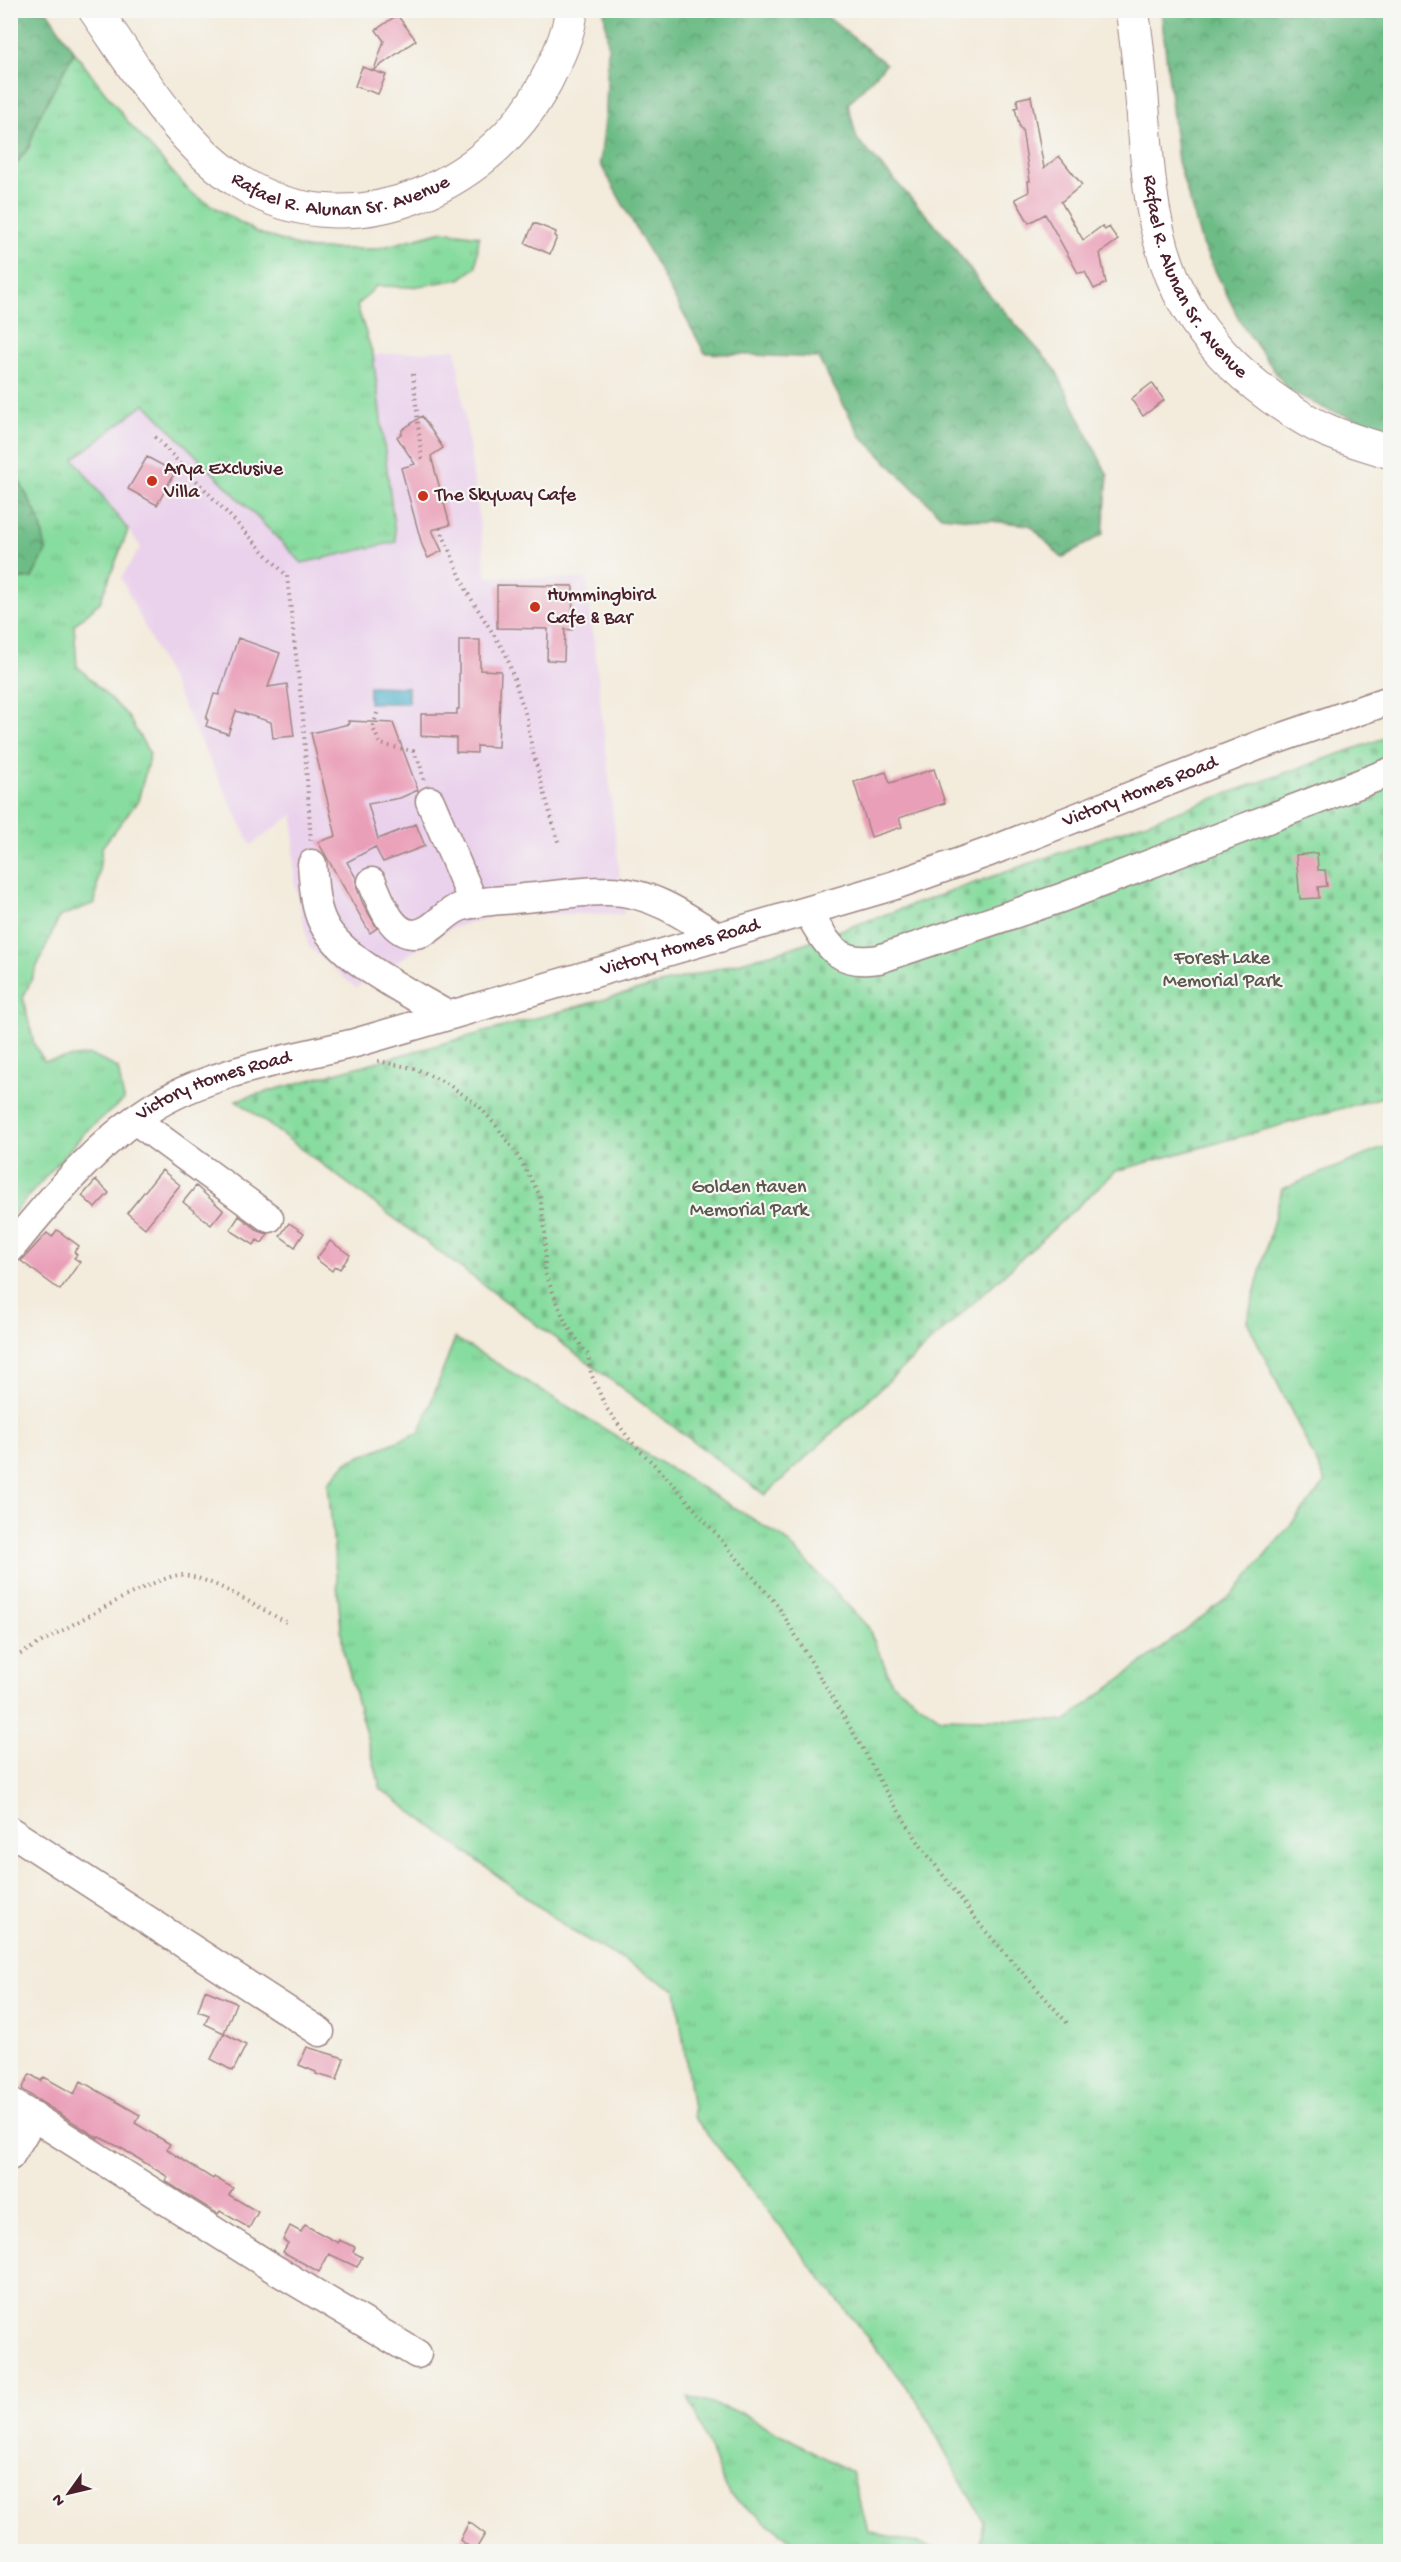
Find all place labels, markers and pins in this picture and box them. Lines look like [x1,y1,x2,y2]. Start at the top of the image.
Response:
place label: Arya Exclusive Villa [163,459,284,505]
marker: Arya Exclusive Villa [145,474,159,488]
place label: The Skyway Cafe [434,485,577,508]
marker: The Skyway Cafe [416,489,430,503]
place label: Hummingbird Cafe & Bar [547,585,657,631]
marker: Hummingbird Cafe & Bar [528,600,542,614]

